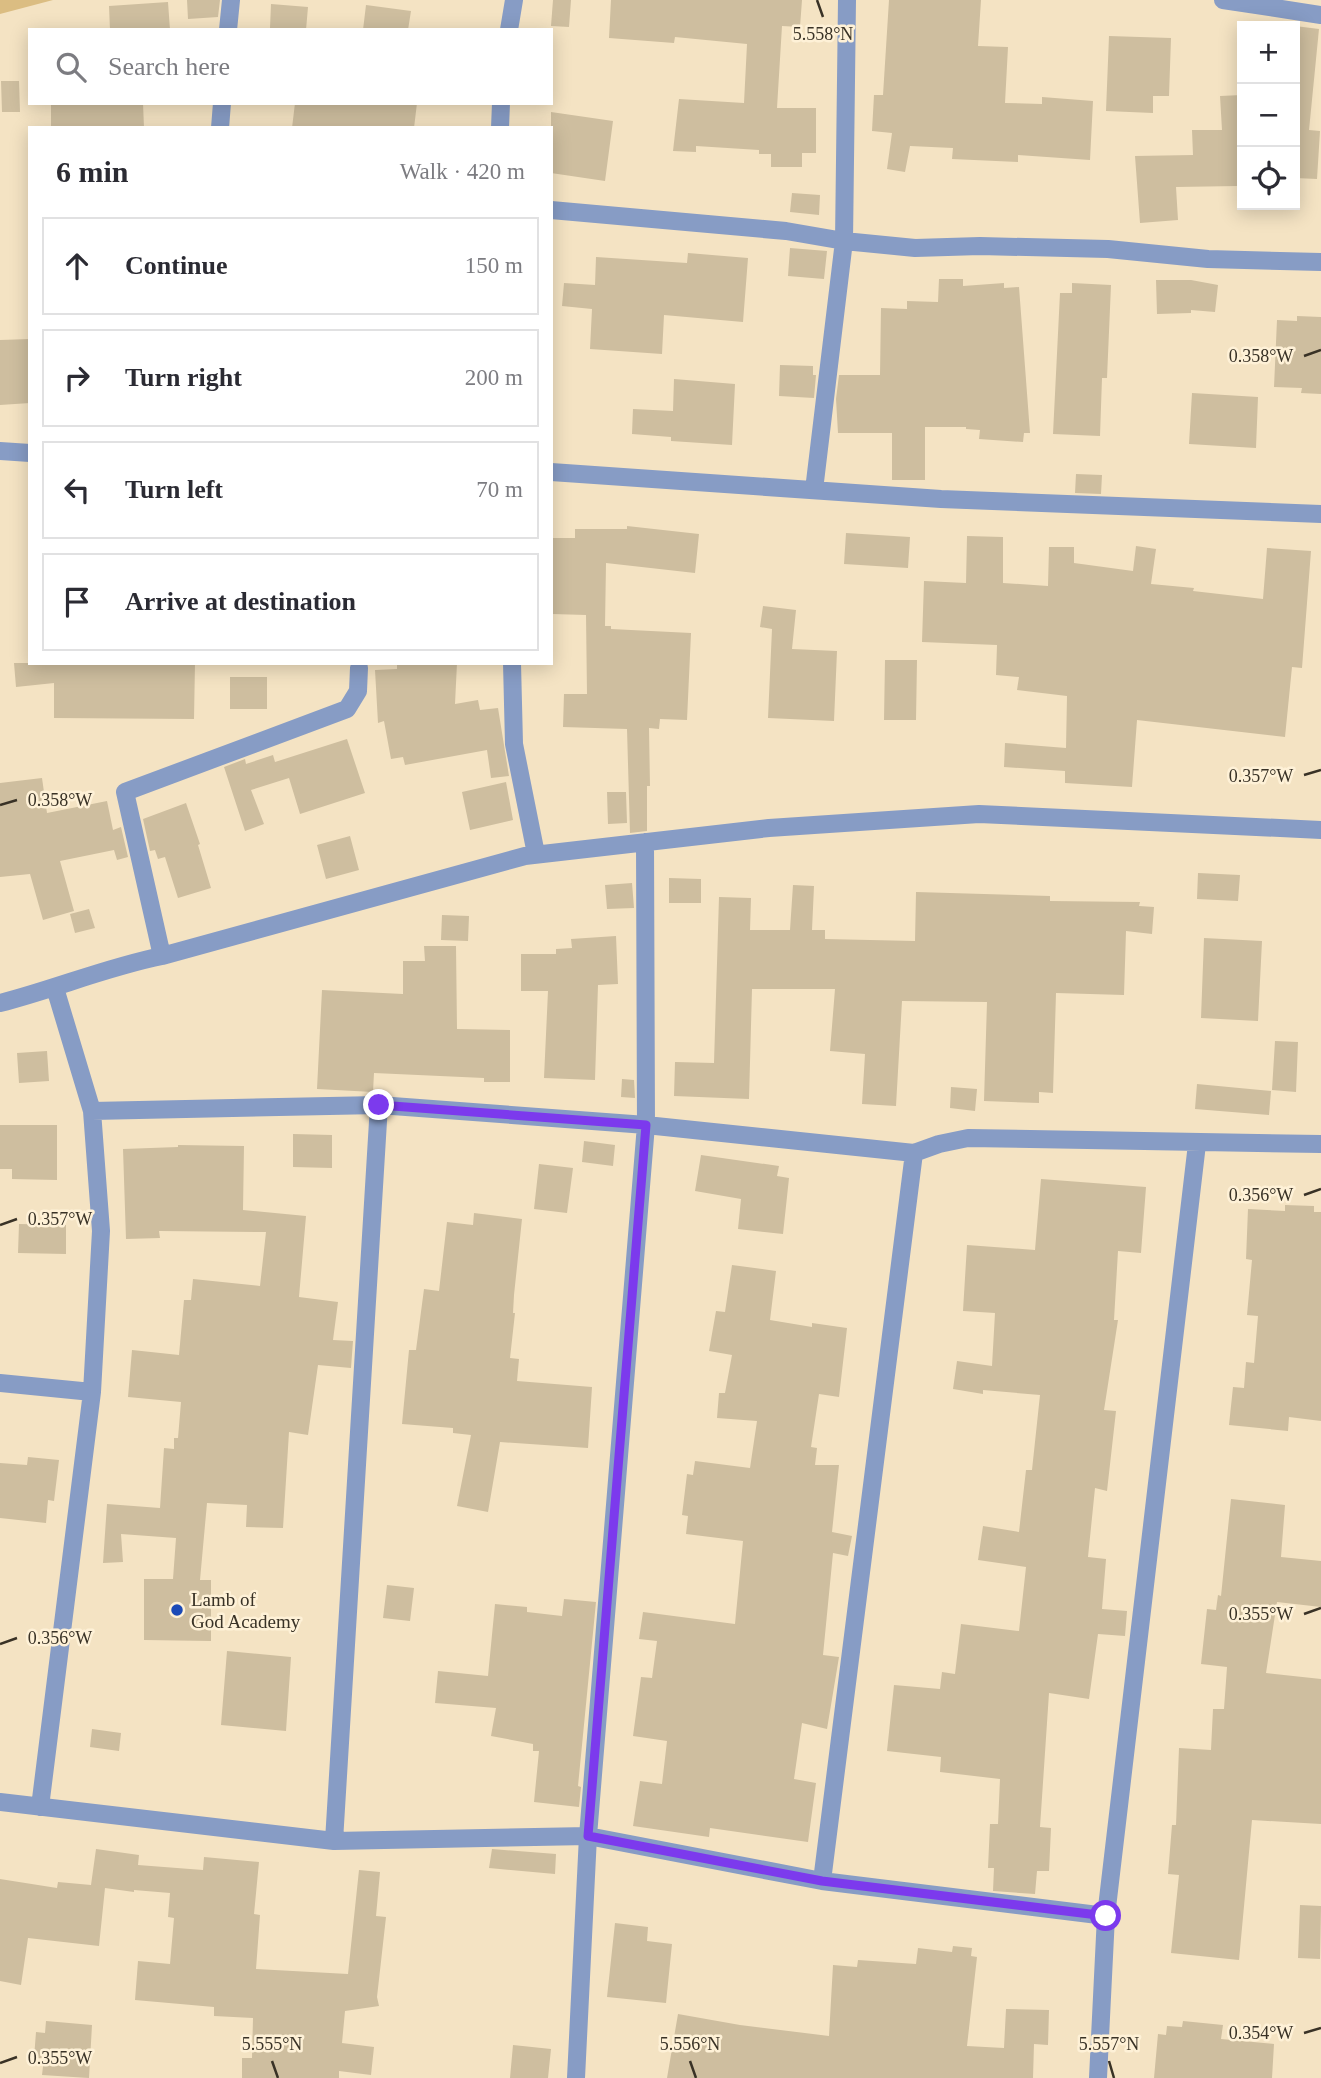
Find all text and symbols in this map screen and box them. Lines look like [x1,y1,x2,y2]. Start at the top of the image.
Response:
map controls [1237,21,1300,210]
button: + [1237,21,1300,84]
text: 5.558°N [793,24,853,44]
search box [28,28,553,105]
icon: search [52,48,90,86]
text: Search here [108,52,230,81]
button: − [1237,84,1300,147]
button: locate [1237,147,1300,210]
text: 6 min [56,155,129,188]
text: Walk · 420 m [400,159,525,184]
icon: ahead [58,247,96,285]
text: Continue [125,251,228,280]
text: 150 m [465,253,523,278]
text: 0.358°W [1229,346,1293,366]
icon: right [58,359,96,397]
text: Turn right [125,363,242,392]
text: 200 m [465,365,523,390]
icon: left [58,471,96,509]
text: Turn left [125,475,223,504]
text: 70 m [476,477,523,502]
icon: arrive [58,583,96,621]
text: Arrive at destination [125,587,356,616]
text: 0.357°W [1229,766,1293,786]
text: 0.358°W [28,790,92,810]
route end [363,1089,394,1120]
text: 0.356°W [1229,1185,1293,1205]
text: 0.357°W [28,1209,92,1229]
place label: Lamb of God Academy [191,1589,301,1632]
marker: Lamb of God Academy [169,1602,185,1618]
text: 0.355°W [1229,1604,1293,1624]
text: 0.356°W [28,1628,92,1648]
route start [1090,1900,1121,1931]
text: 0.354°W [1229,2023,1293,2043]
text: 5.555°N [242,2034,302,2054]
text: 5.556°N [660,2034,720,2054]
text: 5.557°N [1079,2034,1139,2054]
text: 0.355°W [28,2048,92,2068]

